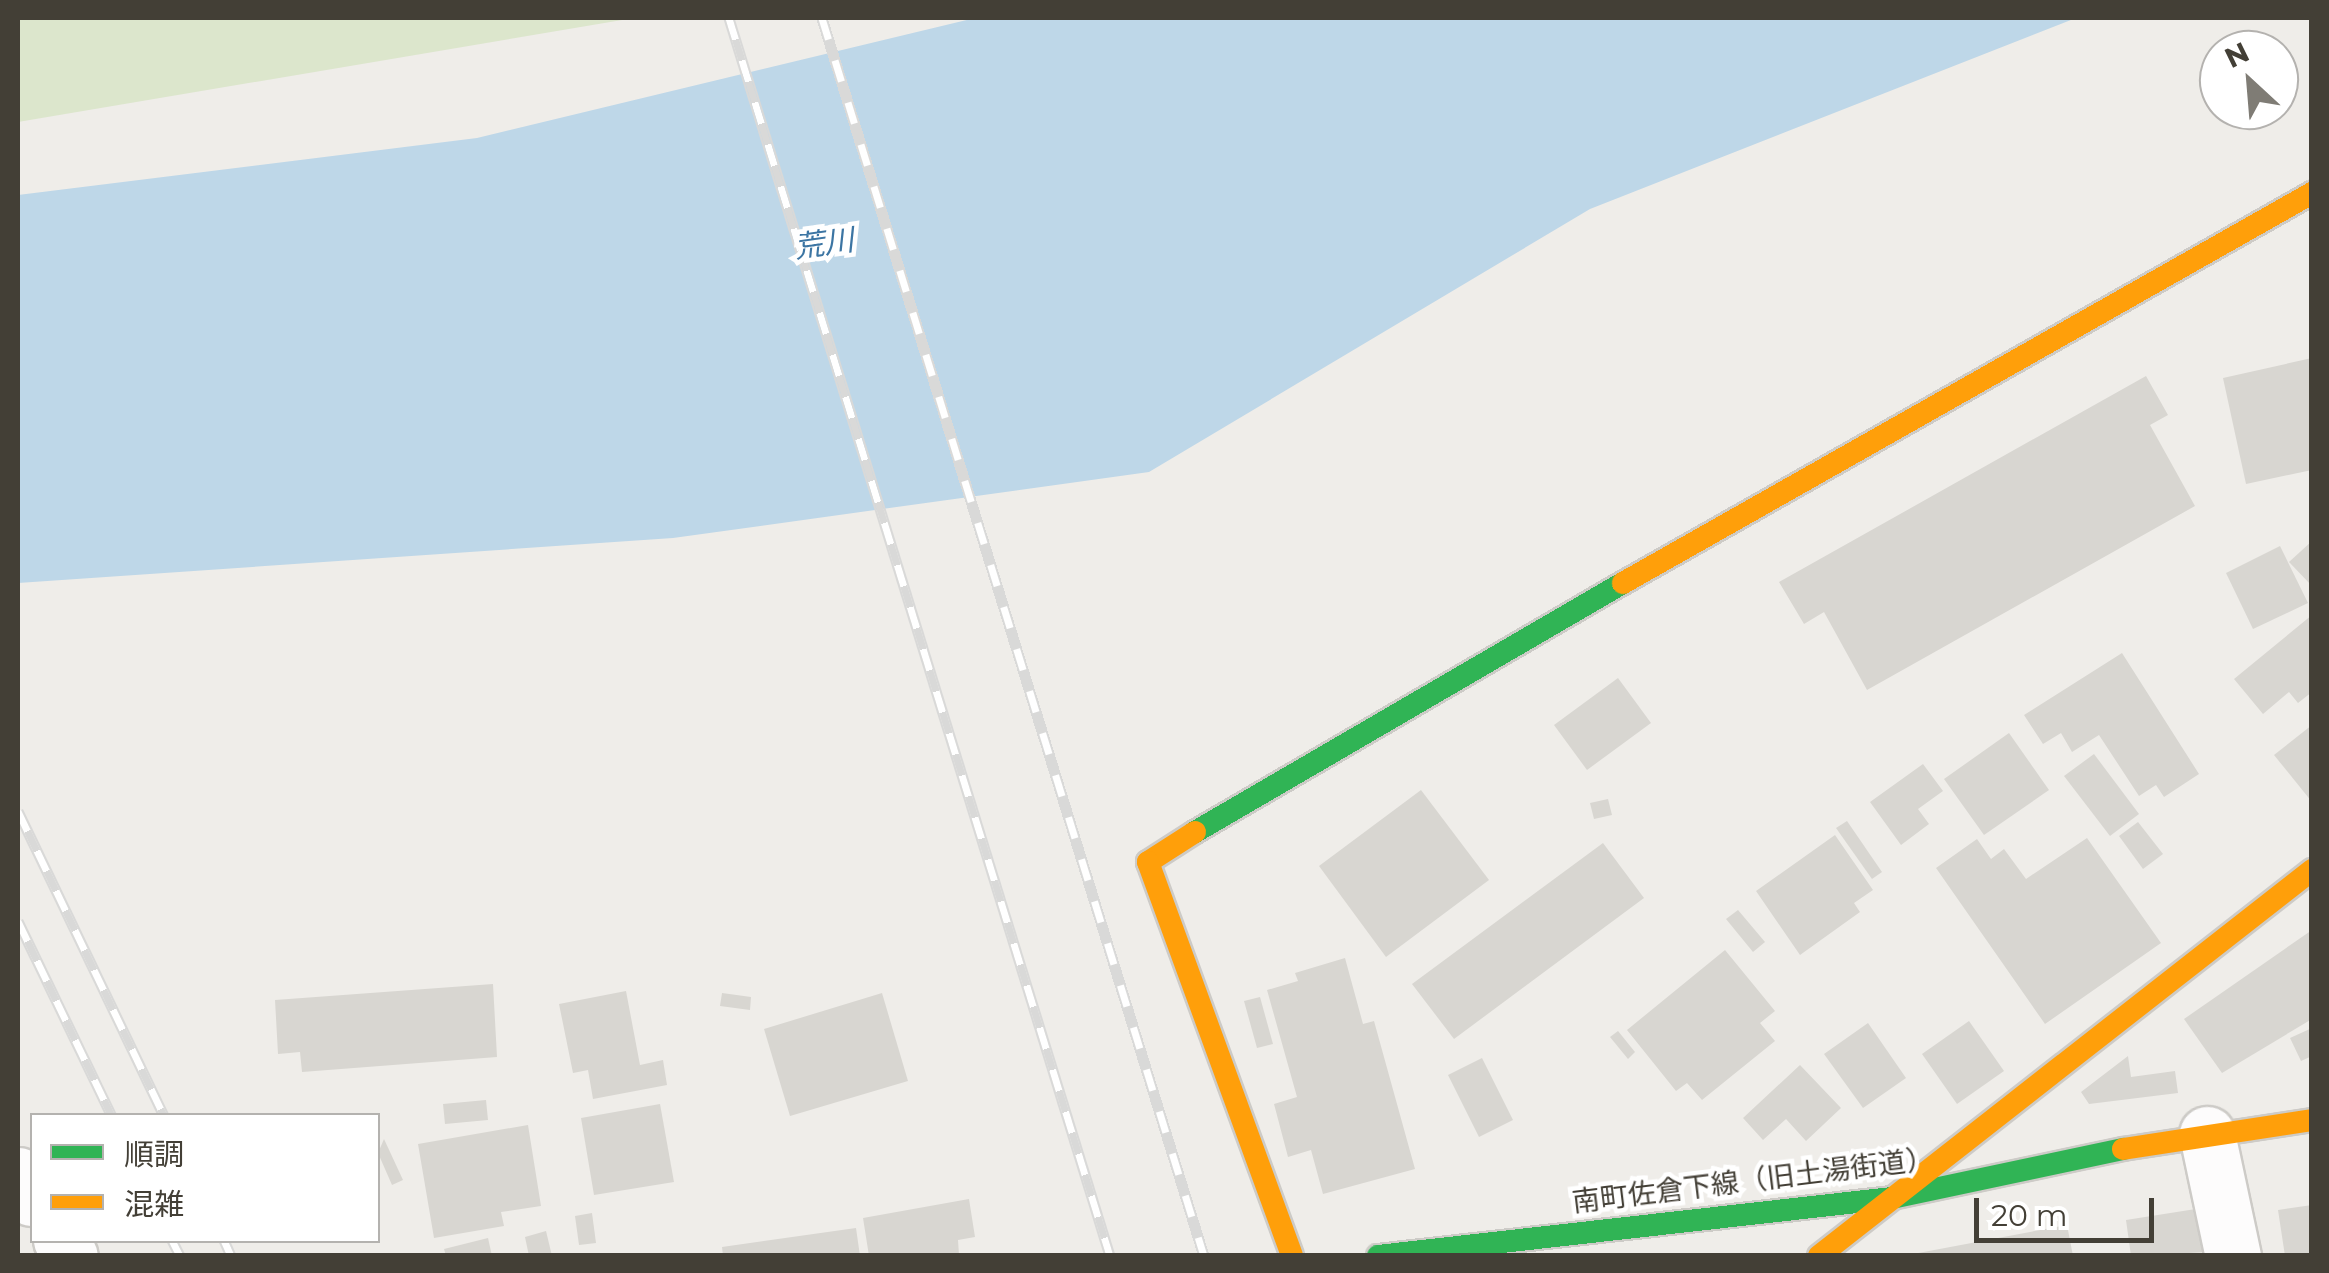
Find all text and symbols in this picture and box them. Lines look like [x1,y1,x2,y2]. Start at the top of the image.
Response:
north arrow [2199,30,2299,130]
text: N [2219,35,2254,75]
water label: 荒川 [792,222,856,266]
legend [30,1113,380,1243]
text: 順調 [124,1136,184,1173]
street label: 南町佐倉下線（旧土湯街道） [1570,1141,1936,1219]
scale bar [1979,1178,2159,1240]
text: 混雑 [124,1186,184,1223]
text: 20 m [1991,1197,2068,1234]

